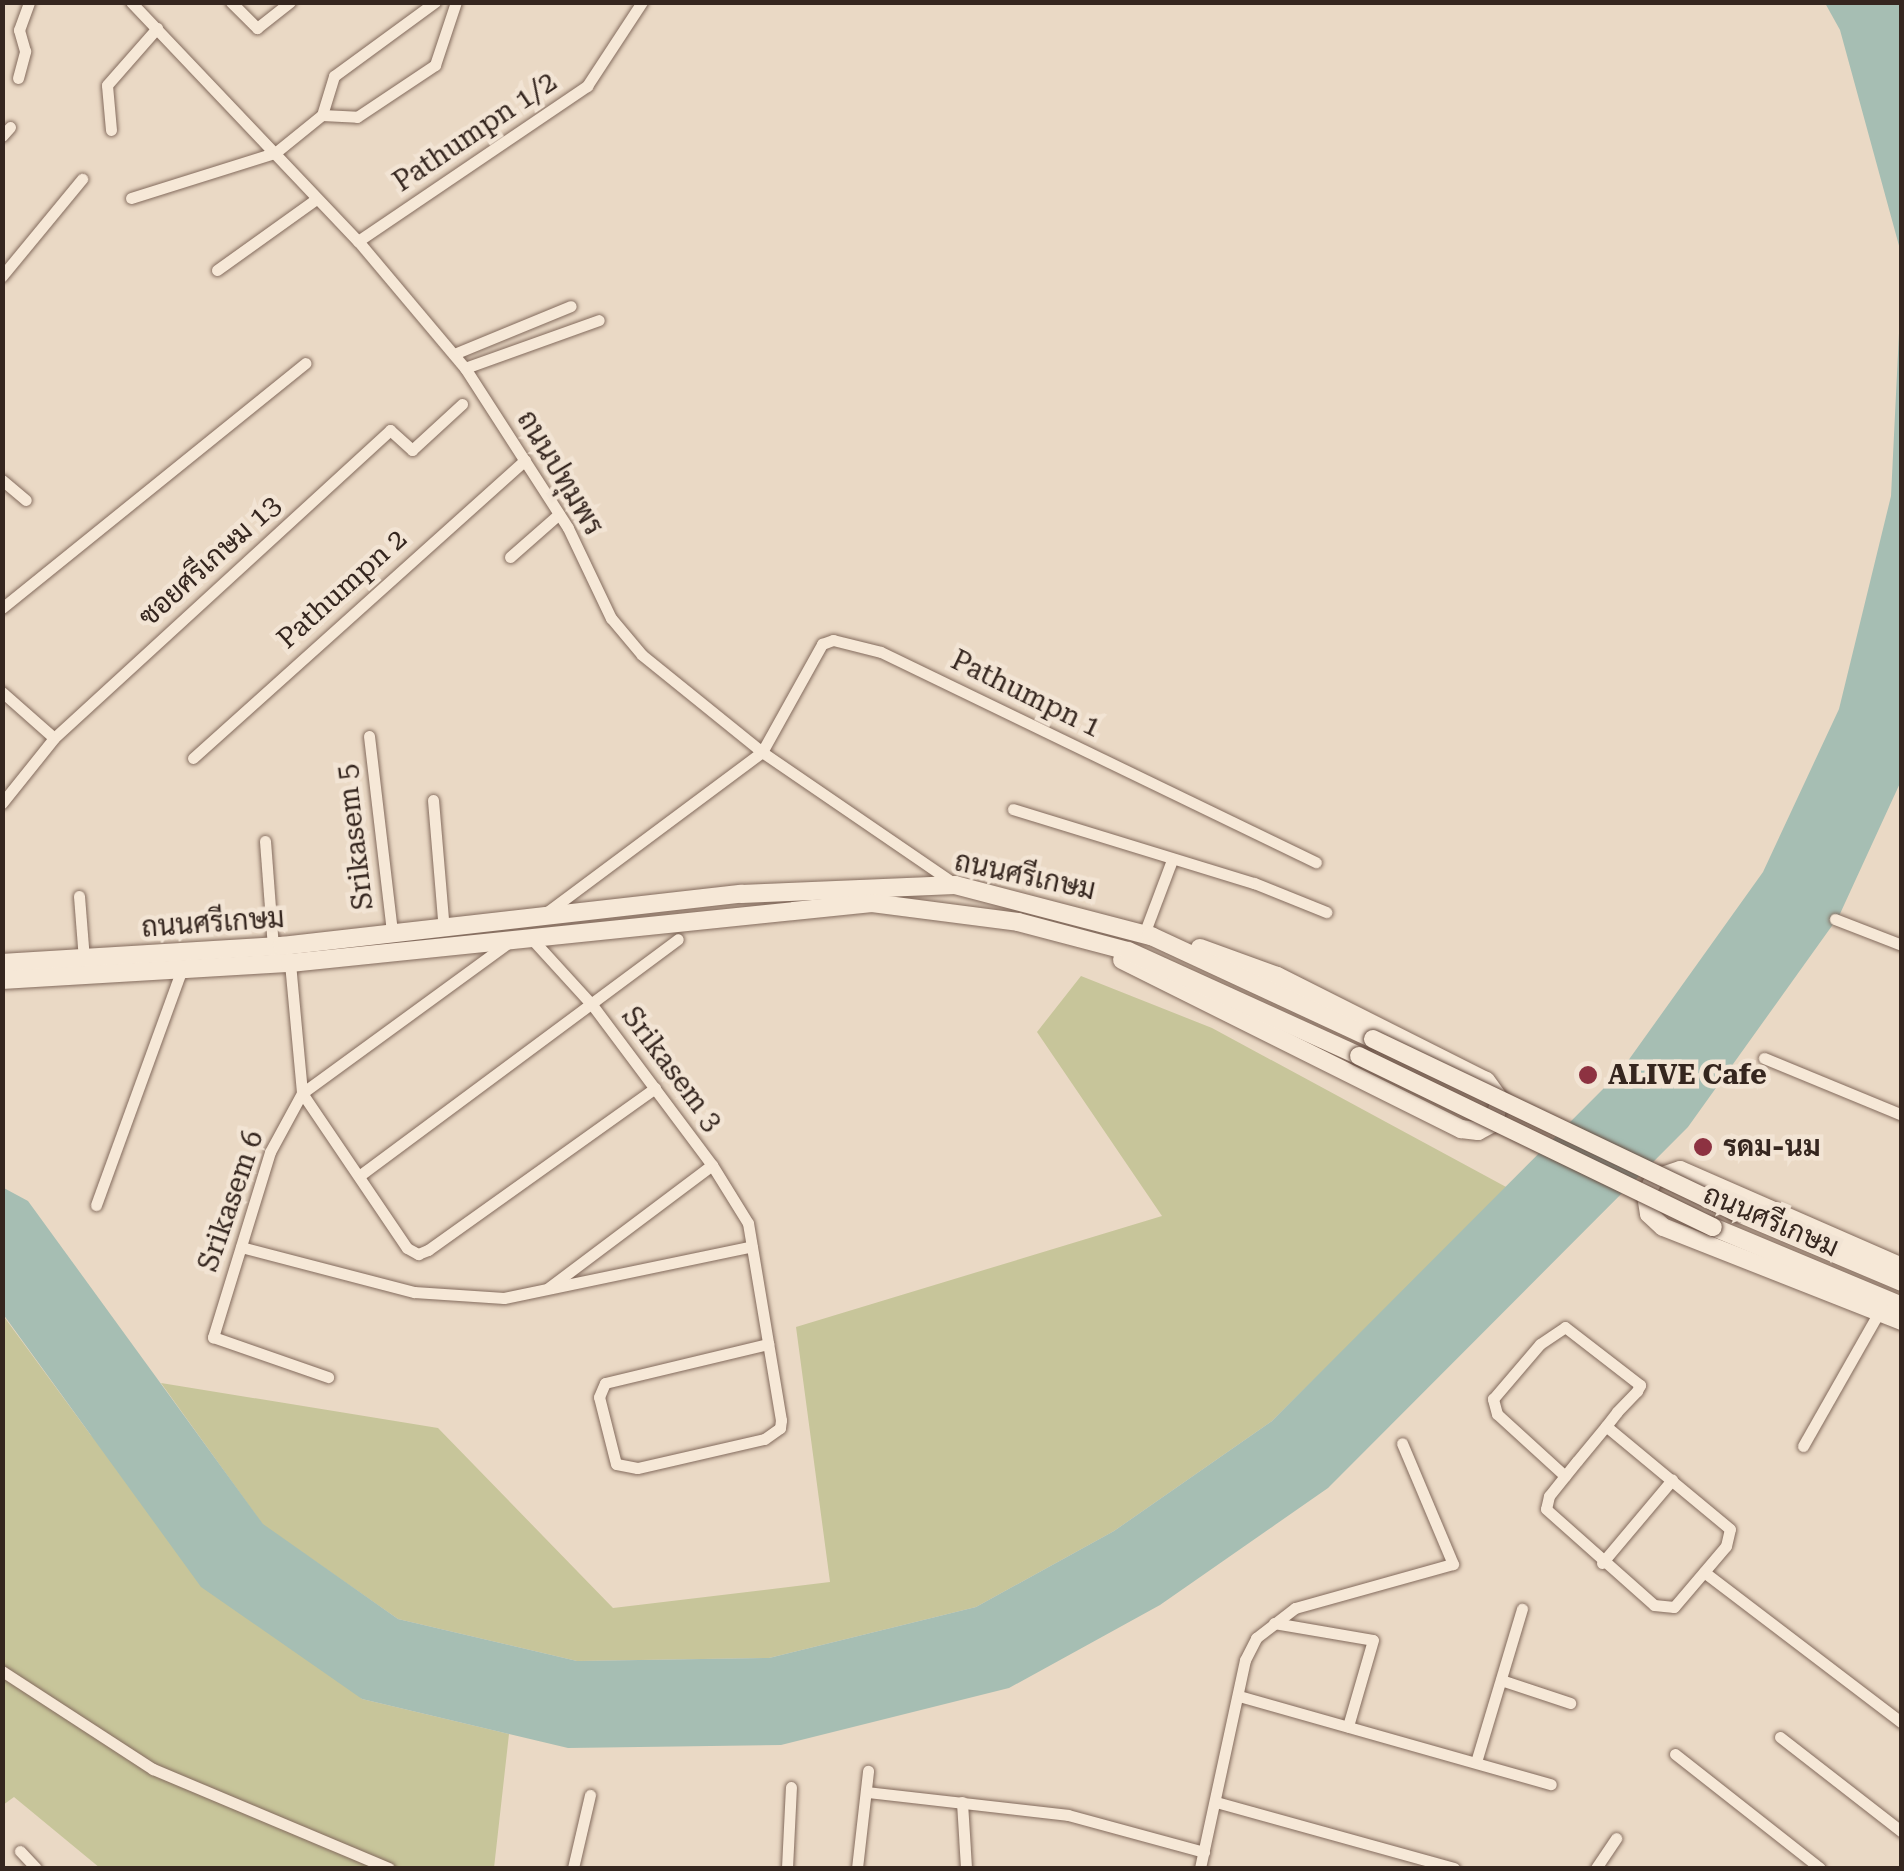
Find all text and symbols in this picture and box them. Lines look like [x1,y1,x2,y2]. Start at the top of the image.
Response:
street label: Pathumpn 1/2 [387,65,563,199]
street label: ถนนปทุมพร [510,405,610,541]
street label: ซอยศรีเกษม 13 [132,488,288,634]
street label: Pathumpn 2 [270,522,414,656]
street label: Pathumpn 1 [946,643,1106,745]
street label: Srikasem 5 [329,762,381,912]
street label: ถนนศรีเกษม [951,845,1099,907]
street label: ถนนศรีเกษม [140,901,286,945]
street label: Srikasem 3 [614,1000,730,1138]
place label: ALIVE Cafe [1608,1058,1767,1092]
marker: ALIVE Cafe [1577,1064,1599,1086]
street label: Srikasem 6 [191,1126,271,1276]
place label: รดม-นม [1723,1130,1821,1164]
marker: รดม-นม [1692,1136,1714,1158]
street label: ถนนศรีเกษม [1698,1178,1844,1264]

